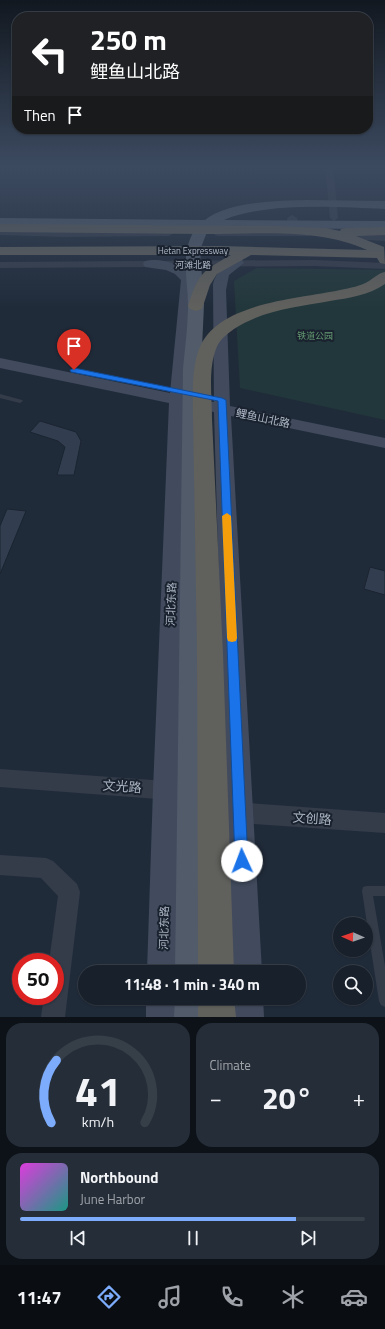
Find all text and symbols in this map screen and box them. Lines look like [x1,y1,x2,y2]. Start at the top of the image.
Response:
text: 250 m [90,18,167,61]
icon: left [24,28,76,80]
text: 鲤鱼山北路 [90,58,180,85]
text: Then [24,104,56,127]
icon: arrive [64,104,86,126]
street label: Hetan Expressway [158,244,229,257]
street label: 河滩北路 [175,258,211,271]
pin [57,329,91,370]
park label: 铁道公园 [297,329,333,342]
icon: arrive [63,335,85,357]
street label: 鲤鱼山北路 [234,404,292,432]
street label: 河北东路 [162,582,180,626]
street label: 文光路 [102,775,142,797]
street label: 文创路 [292,807,332,829]
position arrow [221,840,263,882]
street label: 河北东路 [156,906,172,950]
north arrow [333,917,373,957]
map controls [333,917,373,1005]
speed limit sign: 50 [12,953,64,1005]
button: search [333,965,373,1005]
text: 11:48 · 1 min · 340 m [124,973,260,996]
text: Climate [210,1055,251,1075]
text: 41 [74,1059,121,1122]
text: 20° [262,1075,312,1121]
text: − [210,1081,222,1115]
text: + [353,1081,365,1115]
text: km/h [82,1111,114,1133]
text: Northbound [80,1166,159,1189]
text: June Harbor [80,1189,145,1209]
icon: previous [67,1227,89,1249]
icon: pause [182,1227,204,1249]
icon: next [297,1227,319,1249]
icon: directions [95,1283,123,1311]
icon: music [156,1283,184,1311]
icon: phone [218,1283,246,1311]
icon: climate [279,1283,307,1311]
icon: car [340,1283,368,1311]
text: 11:47 [17,1284,62,1311]

